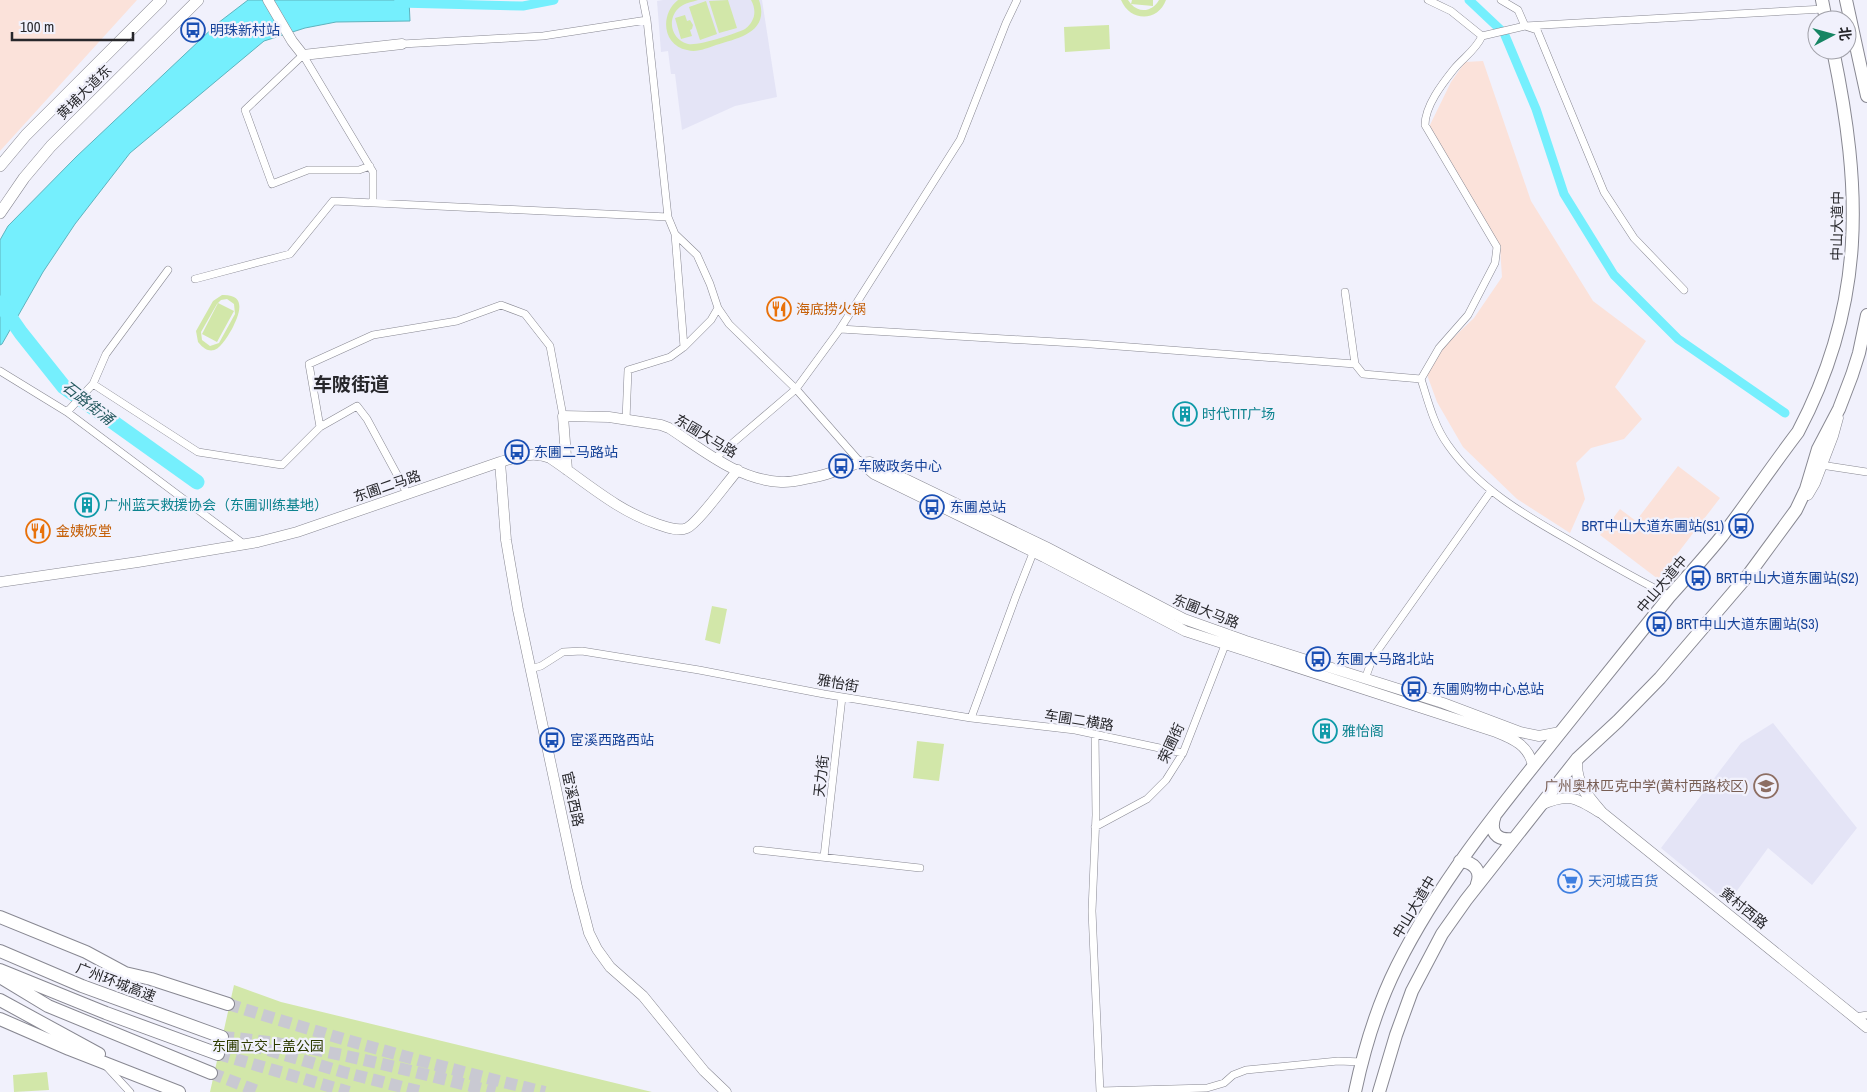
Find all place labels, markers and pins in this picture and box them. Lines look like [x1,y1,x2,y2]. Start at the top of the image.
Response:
bus stop icon: 明珠新村站 [180,17,206,43]
place label: 明珠新村站 [210,21,280,39]
restaurant icon: 海底捞火锅 [766,296,792,322]
place label: 海底捞火锅 [796,300,866,318]
building icon: 时代TIT广场 [1172,401,1198,427]
place label: 时代TIT广场 [1202,405,1275,423]
bus stop icon: 东圃二马路站 [504,439,530,465]
place label: 东圃二马路站 [534,443,618,461]
bus stop icon: 车陂政务中心 [828,453,854,479]
place label: 车陂政务中心 [858,457,942,475]
building icon: 广州蓝天救援协会（东圃训练基地） [74,492,100,518]
bus stop icon: 东圃总站 [919,494,945,520]
place label: 广州蓝天救援协会（东圃训练基地） [104,496,328,514]
place label: 东圃总站 [950,498,1006,516]
bus stop icon: BRT中山大道东圃站(S1) [1728,513,1754,539]
place label: BRT中山大道东圃站(S1) [1582,517,1724,535]
restaurant icon: 金姨饭堂 [25,518,51,544]
place label: 金姨饭堂 [56,522,112,540]
bus stop icon: BRT中山大道东圃站(S2) [1685,565,1711,591]
place label: BRT中山大道东圃站(S2) [1716,569,1859,587]
bus stop icon: BRT中山大道东圃站(S3) [1646,611,1672,637]
place label: BRT中山大道东圃站(S3) [1676,615,1819,633]
bus stop icon: 东圃大马路北站 [1305,646,1331,672]
place label: 东圃大马路北站 [1336,650,1434,668]
bus stop icon: 东圃购物中心总站 [1401,676,1427,702]
place label: 东圃购物中心总站 [1432,680,1544,698]
building icon: 雅怡阁 [1312,718,1338,744]
place label: 雅怡阁 [1342,722,1384,740]
bus stop icon: 宦溪西路西站 [539,727,565,753]
place label: 宦溪西路西站 [570,731,654,749]
school or university icon: 广州奥林匹克中学(黄村西路校区) [1753,773,1779,799]
place label: 广州奥林匹克中学(黄村西路校区) [1544,777,1748,795]
supermarket icon: 天河城百货 [1557,868,1583,894]
place label: 天河城百货 [1588,872,1658,890]

